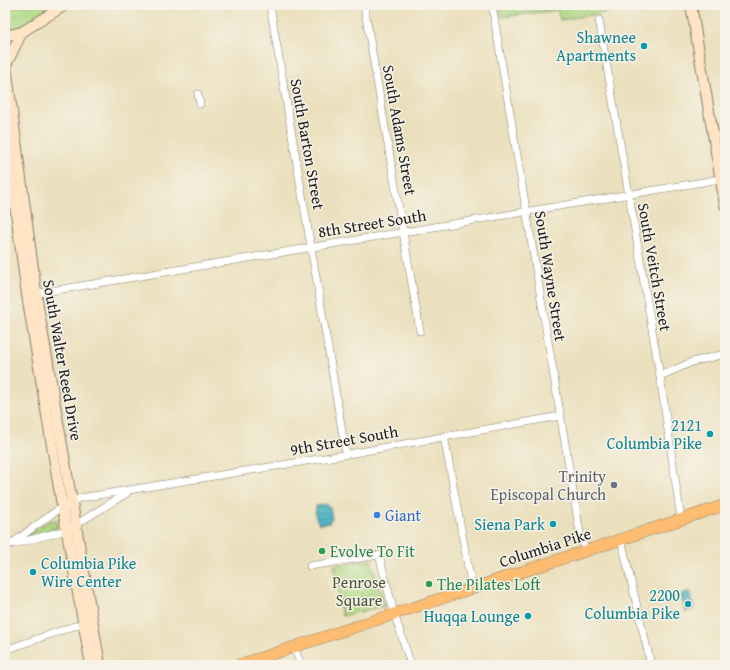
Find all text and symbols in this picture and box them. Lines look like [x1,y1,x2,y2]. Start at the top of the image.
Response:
place label: Shawnee Apartments [556,25,636,67]
marker: Shawnee Apartments [639,41,649,51]
street label: South Adams Street [377,63,423,197]
street label: South Barton Street [285,77,331,212]
street label: South Veitch Street [632,201,678,333]
street label: 8th Street South [316,203,428,243]
street label: South Wayne Street [529,209,573,343]
street label: South Walter Reed Drive [37,278,89,442]
place label: 2121 Columbia Pike [607,413,702,455]
street label: 9th Street South [288,419,400,461]
marker: 2121 Columbia Pike [705,429,715,439]
place label: Trinity Episcopal Church [490,464,606,506]
marker: Trinity Episcopal Church [609,480,619,490]
place label: Giant [385,503,421,527]
marker: Giant [372,510,382,520]
place label: Siena Park [474,512,546,536]
marker: Siena Park [548,519,558,529]
street label: Columbia Pike [496,521,594,573]
place label: Evolve To Fit [330,539,415,563]
marker: Evolve To Fit [317,546,327,556]
place label: Columbia Pike Wire Center [41,551,136,593]
marker: Columbia Pike Wire Center [28,567,38,577]
park label: Penrose Square [332,570,386,612]
place label: The Pilates Loft [437,572,541,596]
marker: The Pilates Loft [424,579,434,589]
place label: 2200 Columbia Pike [585,583,680,625]
marker: 2200 Columbia Pike [683,599,693,609]
place label: Huqqa Lounge [424,604,520,628]
marker: Huqqa Lounge [523,611,533,621]

